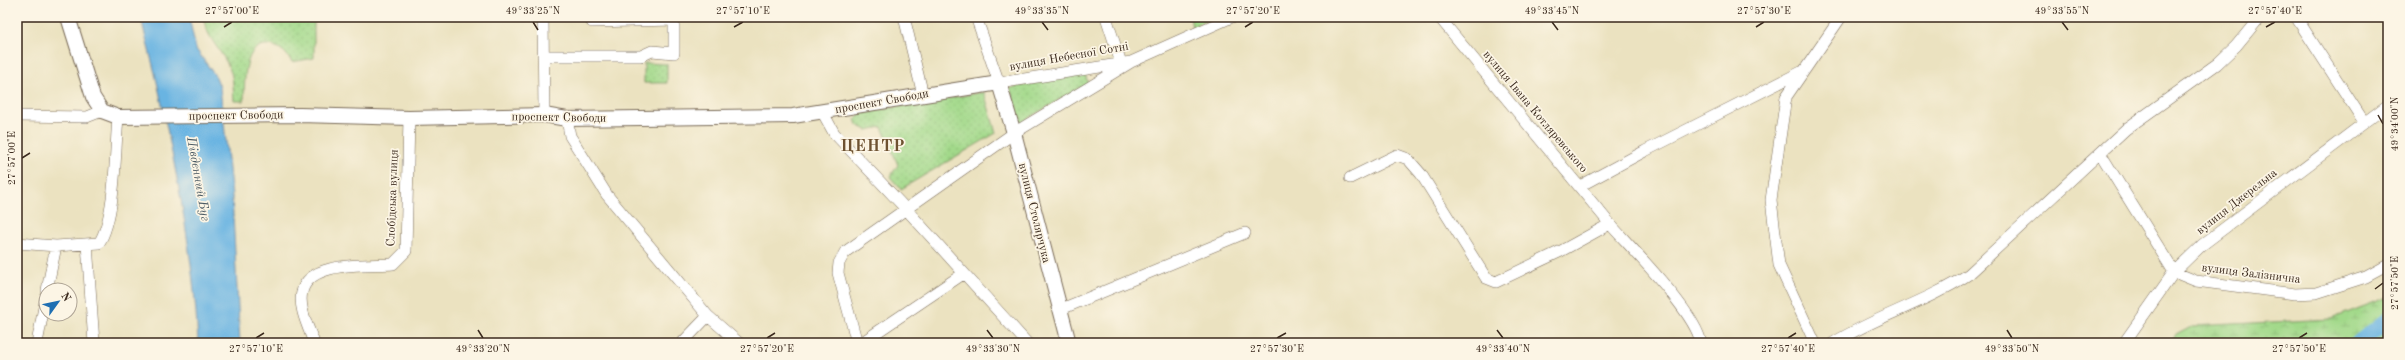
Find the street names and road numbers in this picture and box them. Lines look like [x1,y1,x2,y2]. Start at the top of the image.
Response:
street label: вулиця Небесної Сотні [1008,40,1129,73]
street label: вулиця Івана Котляревського [1481,49,1589,175]
street label: проспект Свободи [834,88,930,116]
street label: проспект Свободи [189,109,283,123]
street label: проспект Свободи [512,111,606,125]
street label: Слобідська вулиця [384,149,401,247]
street label: вулиця Столярчука [1016,162,1052,264]
street label: вулиця Джерельна [2195,167,2280,237]
street label: вулиця Залізнична [2201,261,2301,286]

